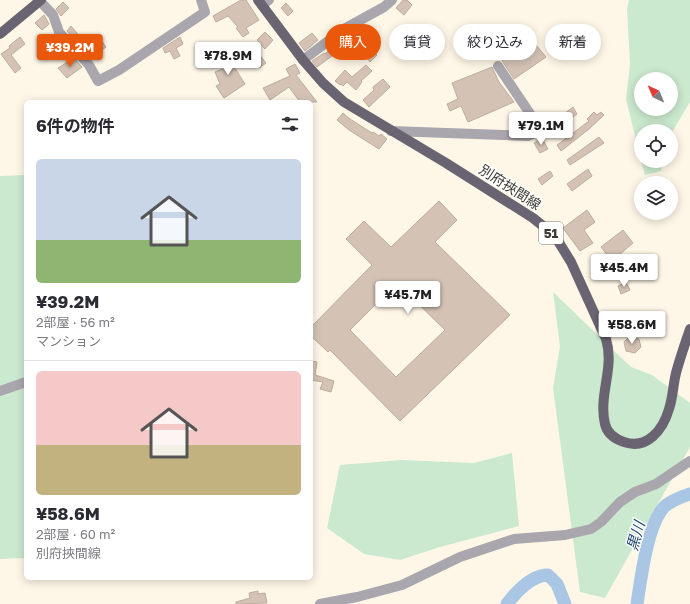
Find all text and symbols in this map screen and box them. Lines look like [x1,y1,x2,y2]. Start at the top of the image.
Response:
chip: 購入 [325,24,381,60]
chip: 賃貸 [389,24,445,60]
chip: 絞り込み [453,24,537,60]
chip: 新着 [545,24,601,60]
pin: ¥39.2M [37,34,103,68]
text: ¥39.2M [46,39,94,55]
pin: ¥78.9M [195,42,261,76]
text: ¥78.9M [204,47,252,63]
north arrow [634,72,678,116]
map controls [634,72,678,220]
pin: ¥79.1M [508,112,574,146]
icon: filters [279,113,301,135]
text: 6件の物件 [36,115,115,136]
text: ¥79.1M [518,117,564,133]
button: locate [634,124,678,168]
street label: 別府挾間線 [476,160,544,213]
button: layers [634,176,678,220]
icon: home [133,185,205,257]
road number: 51 [539,222,563,244]
pin: ¥45.4M [591,254,657,288]
text: ¥45.4M [600,259,648,275]
pin: ¥45.7M [375,281,441,315]
text: ¥45.7M [384,286,432,302]
text: ¥39.2M [36,291,99,312]
pin: ¥58.6M [599,311,665,345]
text: 2部屋 · 56 m² [36,314,115,330]
text: ¥58.6M [608,316,656,332]
text: マンション [36,333,101,349]
icon: home [133,397,205,469]
text: ¥58.6M [36,503,100,524]
water label: 黒川 [622,517,648,553]
text: 2部屋 · 60 m² [36,526,115,542]
text: 別府挾間線 [36,545,101,561]

